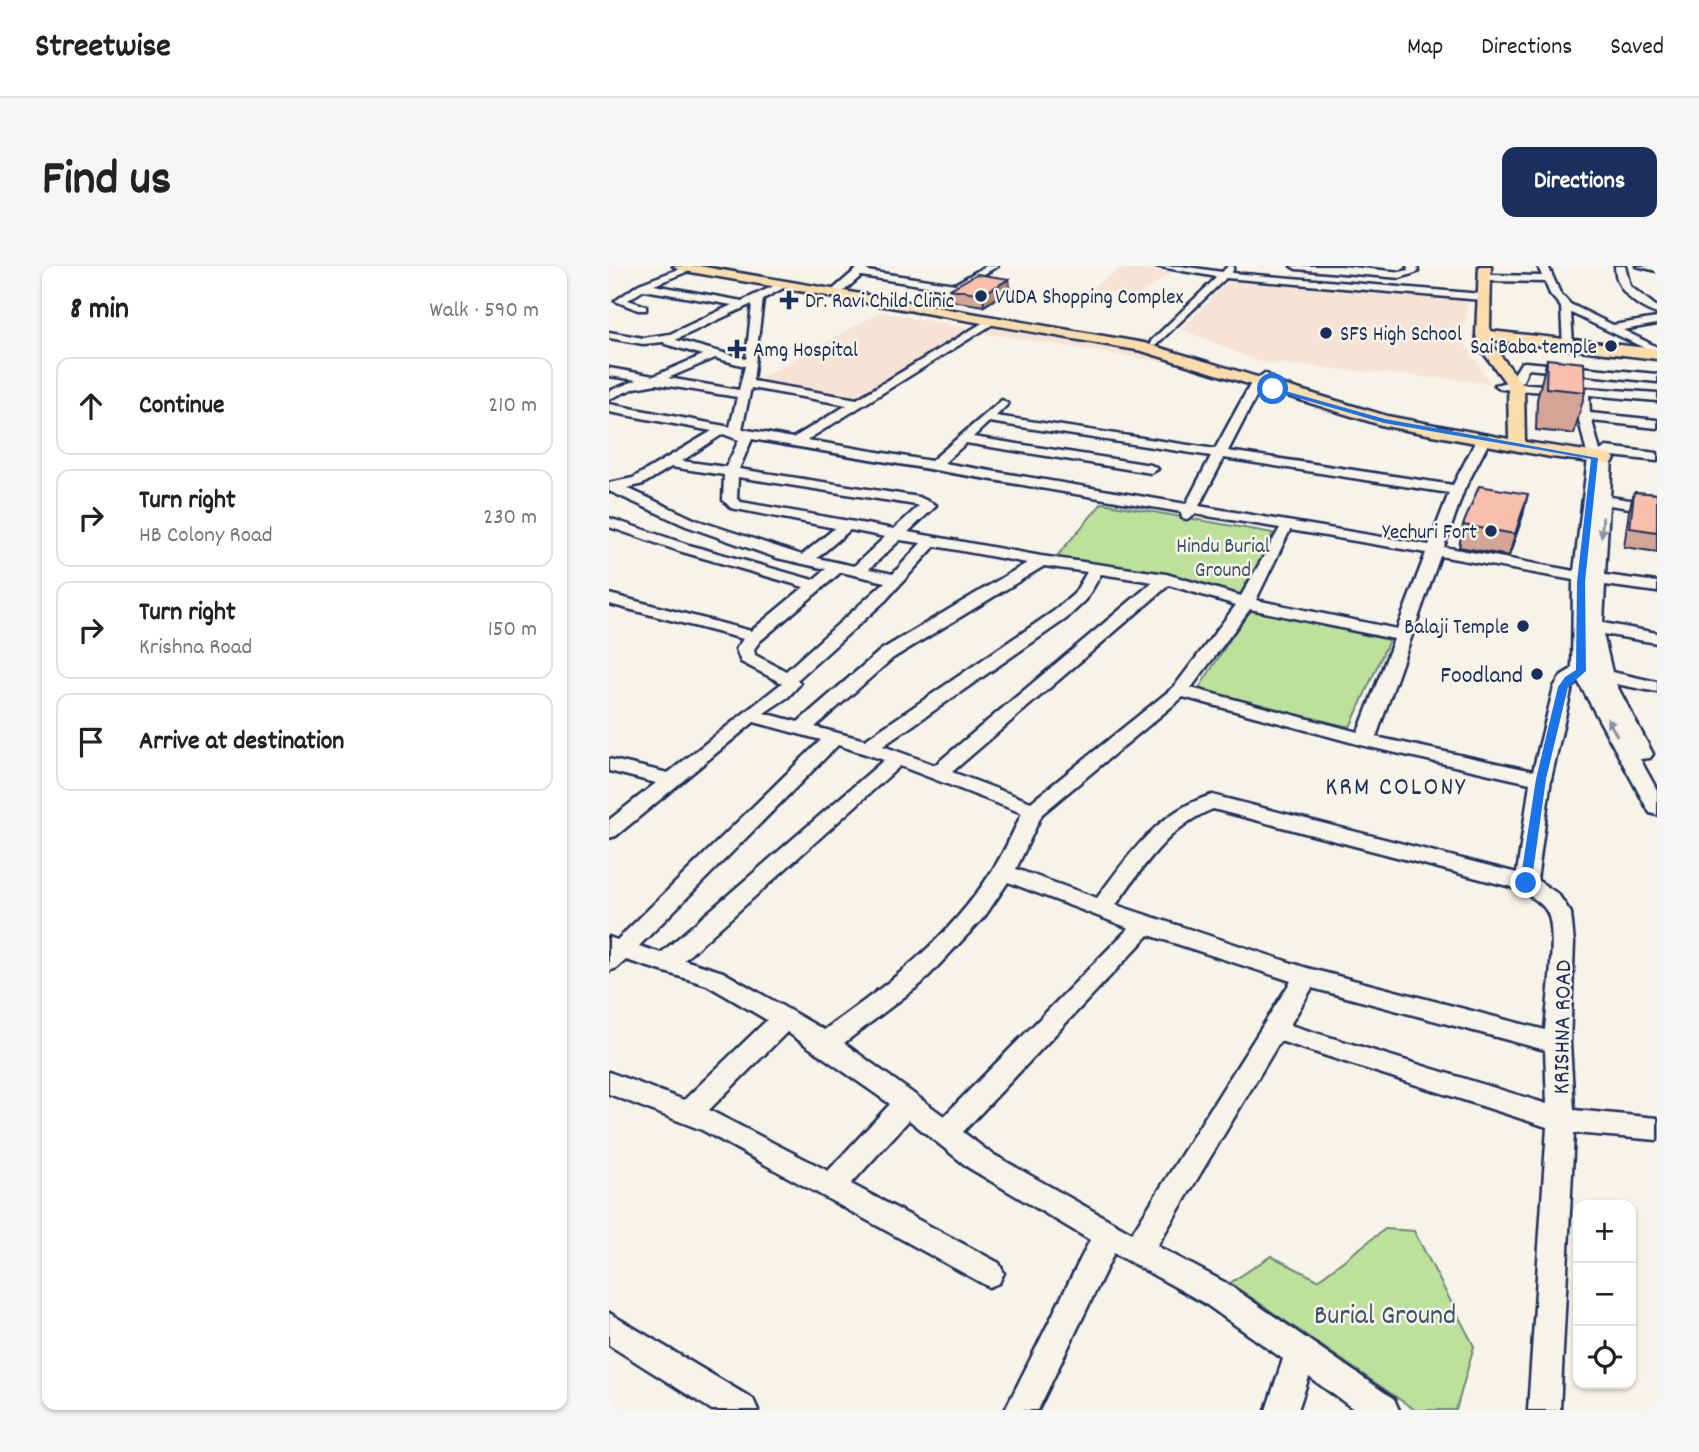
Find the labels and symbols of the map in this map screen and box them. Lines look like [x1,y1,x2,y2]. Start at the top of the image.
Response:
place label: VUDA Shopping Complex [995,284,1184,314]
place label: Dr. Ravi Child Clinic [805,288,954,318]
marker: VUDA Shopping Complex [973,288,989,304]
marker: Dr. Ravi Child Clinic [779,290,799,310]
place label: SFS High School [1340,321,1462,351]
marker: SFS High School [1318,325,1334,341]
place label: Sai Baba temple [1470,334,1597,364]
place label: Amg Hospital [753,337,858,367]
marker: Sai Baba temple [1603,338,1619,354]
marker: Amg Hospital [727,339,747,359]
route start [1257,373,1288,404]
one-way arrow [1597,517,1608,539]
place label: Yechuri Fort [1382,519,1477,549]
marker: Yechuri Fort [1483,523,1499,539]
park label: Hindu Burial Ground [1176,533,1270,587]
place label: Balaji Temple [1404,614,1509,644]
marker: Balaji Temple [1515,618,1531,634]
place label: Foodland [1440,660,1523,694]
marker: Foodland [1529,666,1545,682]
one-way arrow [1606,717,1618,736]
district label: KRM COLONY [1325,770,1467,807]
route end [1510,867,1541,898]
street label: KRISHNA ROAD [1546,960,1582,1095]
park label: Burial Ground [1314,1298,1456,1338]

